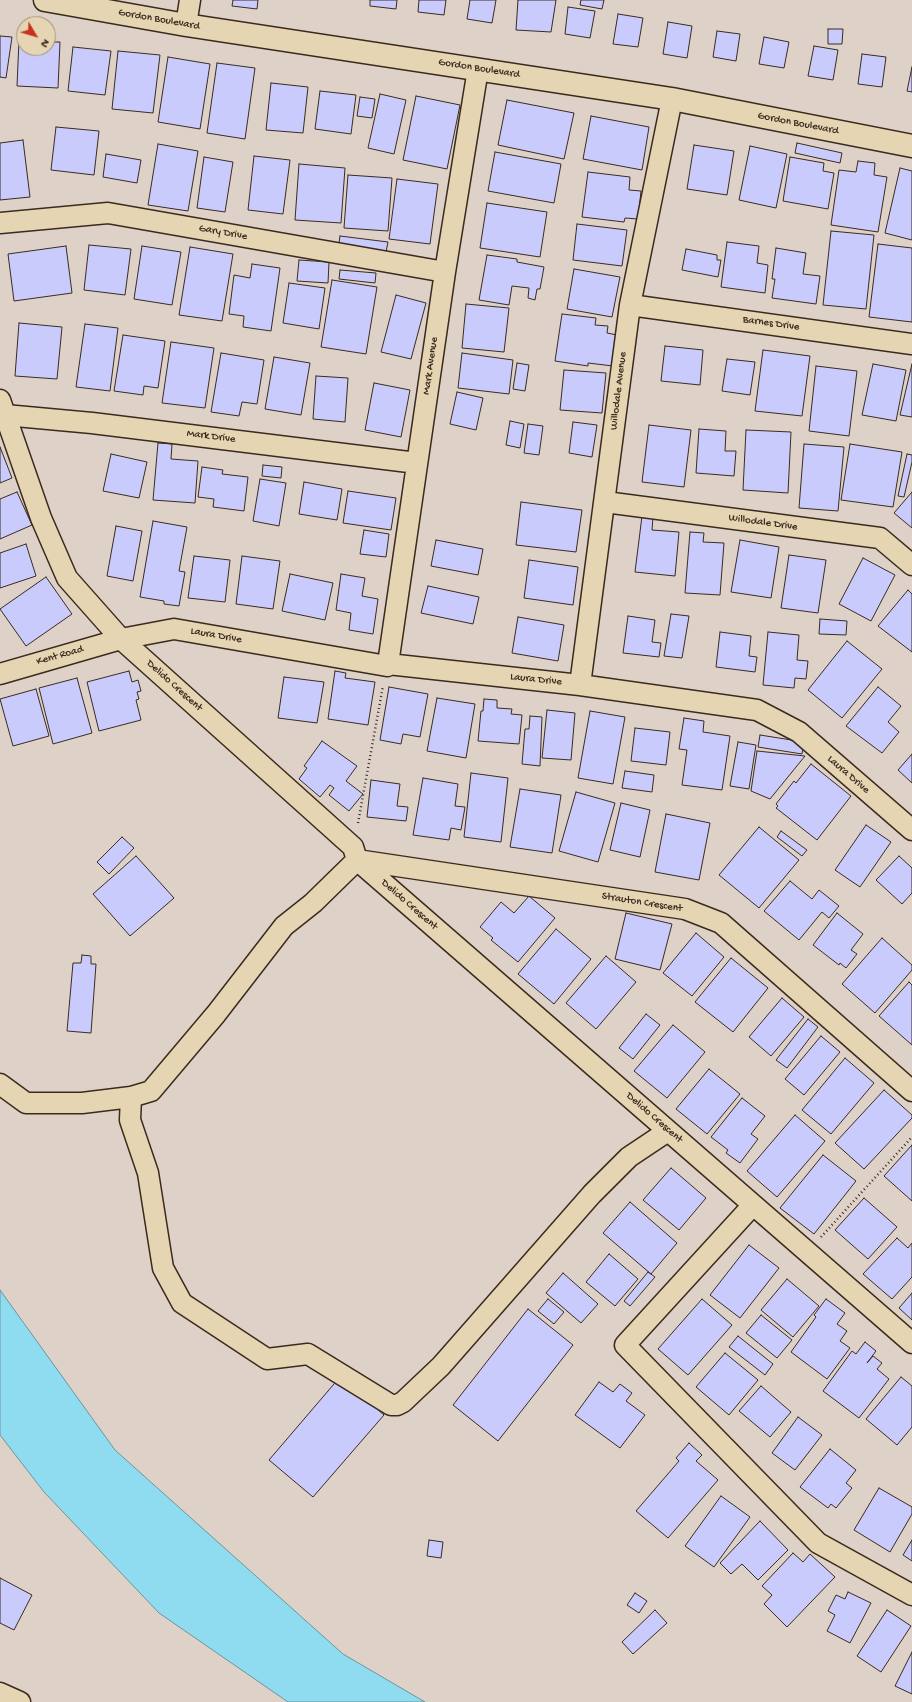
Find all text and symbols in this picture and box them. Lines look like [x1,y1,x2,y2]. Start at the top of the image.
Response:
street label: Gordon Boulevard [117,6,201,34]
north arrow [16,16,56,56]
text: N [38,36,52,49]
street label: Gordon Boulevard [437,56,521,82]
street label: Gordon Boulevard [756,110,840,138]
street label: Gary Drive [198,222,248,244]
street label: Barnes Drive [742,313,800,335]
street label: Mark Avenue [420,336,442,396]
street label: Willodale Avenue [608,351,630,431]
street label: Mark Drive [186,427,236,447]
street label: Willodale Drive [728,512,798,534]
street label: Laura Drive [189,625,243,647]
street label: Kent Road [35,643,85,669]
street label: Delido Crescent [143,657,205,715]
street label: Laura Drive [510,671,562,689]
street label: Laura Drive [824,753,872,797]
street label: Delido Crescent [378,877,440,933]
street label: Strauton Crescent [601,890,683,916]
street label: Delido Crescent [623,1090,685,1146]

